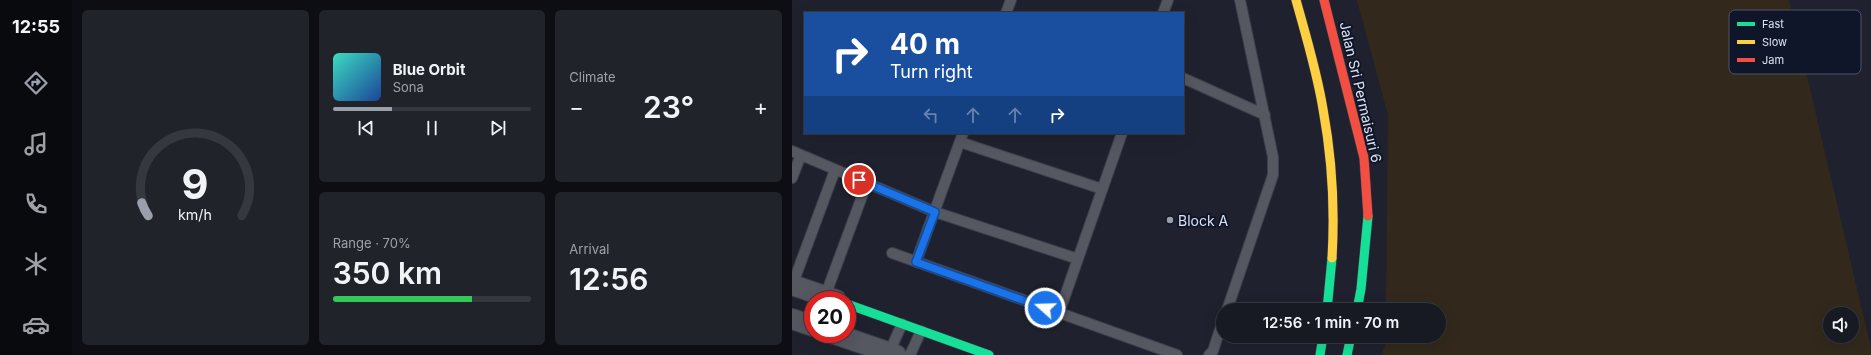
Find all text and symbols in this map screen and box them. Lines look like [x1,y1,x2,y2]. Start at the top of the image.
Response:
legend [1729,10,1861,74]
text: 12:55 [12,16,60,37]
text: Fast [1762,17,1784,31]
street label: Jalan Sri Permaisuri 6 [1336,20,1386,164]
text: 40 m [890,27,960,61]
icon: right [824,28,876,80]
text: Slow [1762,35,1787,49]
text: Jam [1762,53,1784,67]
text: Blue Orbit [393,60,465,79]
text: Turn right [890,61,973,82]
icon: directions [22,69,50,97]
text: Climate [569,69,616,85]
text: Sona [393,79,424,95]
text: 23° [643,89,694,125]
text: − [569,94,584,120]
text: + [753,94,768,120]
icon: left [920,104,942,126]
icon: ahead [962,104,984,126]
icon: ahead [1004,104,1026,126]
icon: right [1046,104,1068,126]
icon: previous [355,117,377,139]
icon: pause [421,117,443,139]
icon: next [487,117,509,139]
icon: music [22,130,50,158]
text: 9 [182,158,209,208]
pin [842,163,876,197]
icon: arrive [848,169,870,191]
icon: phone [22,190,50,218]
text: km/h [178,205,212,222]
place label: Block A [1178,212,1229,229]
marker: Block A [1165,215,1175,225]
text: Range · 70% [333,235,411,251]
text: Arrival [569,241,609,257]
icon: climate [22,250,50,278]
text: 350 km [333,255,442,291]
text: 12:56 [569,261,648,297]
position arrow [1024,287,1066,329]
speed limit sign: 20 [804,291,856,343]
map controls [1823,307,1859,343]
button: sound [1823,307,1859,343]
icon: car [22,311,50,339]
text: 12:56 · 1 min · 70 m [1263,313,1399,332]

